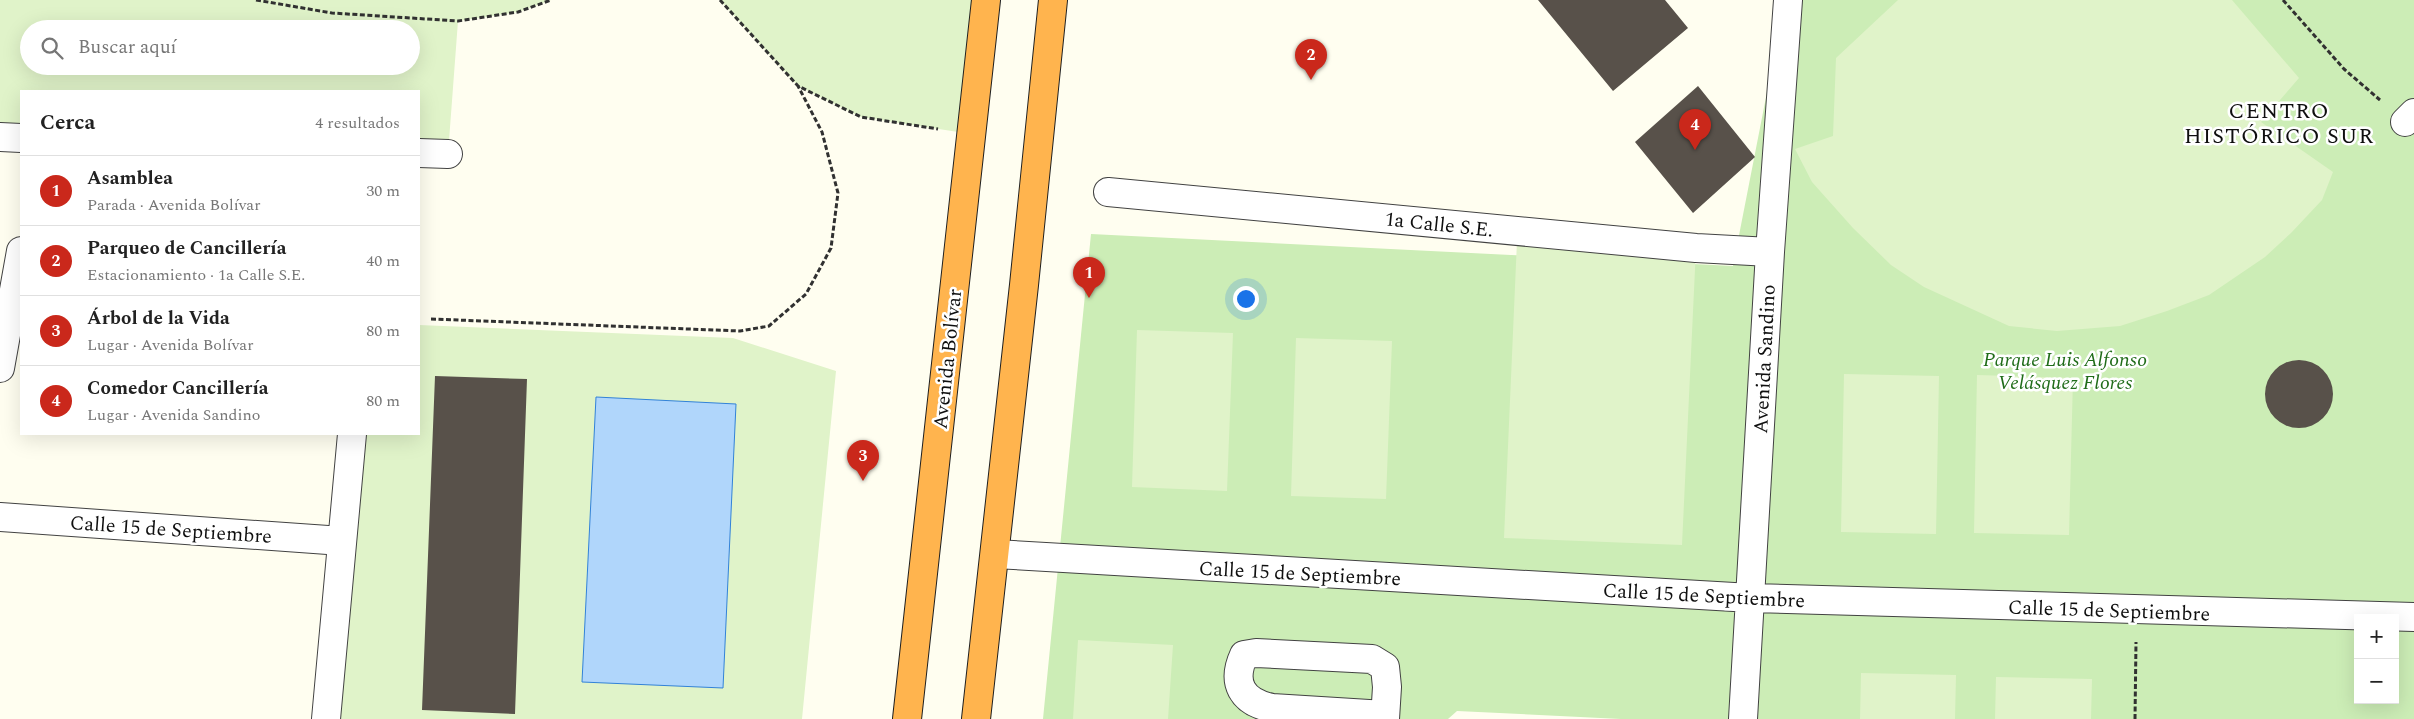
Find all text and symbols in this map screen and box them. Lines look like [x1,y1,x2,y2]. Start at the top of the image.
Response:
search box [20,20,420,75]
text: Buscar aquí [78,33,177,62]
icon: search [38,34,66,62]
pin: 2 [1295,39,1327,80]
district label: CENTRO HISTÓRICO SUR [2184,95,2374,153]
text: Cerca [40,107,95,139]
pin: 4 [1679,109,1711,150]
text: 4 resultados [315,111,400,135]
text: Asamblea [87,164,173,193]
text: 1 [52,179,60,203]
text: 30 m [366,179,400,203]
text: Parada · Avenida Bolívar [87,193,261,217]
street label: 1a Calle S.E. [1383,204,1495,246]
text: Parqueo de Cancillería [87,234,286,263]
text: 2 [52,249,60,273]
text: 40 m [366,249,400,273]
pin: 1 [1073,257,1105,298]
text: Estacionamiento · 1a Calle S.E. [87,263,305,287]
street label: Avenida Sandino [1746,284,1784,435]
your location [1233,286,1259,312]
street label: Avenida Bolívar [926,287,970,431]
text: Árbol de la Vida [87,304,230,333]
text: 3 [52,319,60,343]
text: 80 m [366,319,400,343]
text: Lugar · Avenida Bolívar [87,333,254,357]
park label: Parque Luis Alfonso Velásquez Flores [1983,345,2147,398]
text: Comedor Cancillería [87,374,269,403]
text: 4 [52,389,60,413]
text: 80 m [366,389,400,413]
text: Lugar · Avenida Sandino [87,403,261,427]
pin: 3 [847,440,879,481]
street label: Calle 15 de Septiembre [69,508,273,552]
street label: Calle 15 de Septiembre [1198,554,1402,594]
street label: Calle 15 de Septiembre [1602,576,1806,616]
street label: Calle 15 de Septiembre [2007,592,2211,630]
map controls [2354,614,2399,704]
button: + [2354,614,2399,659]
button: − [2354,659,2399,704]

